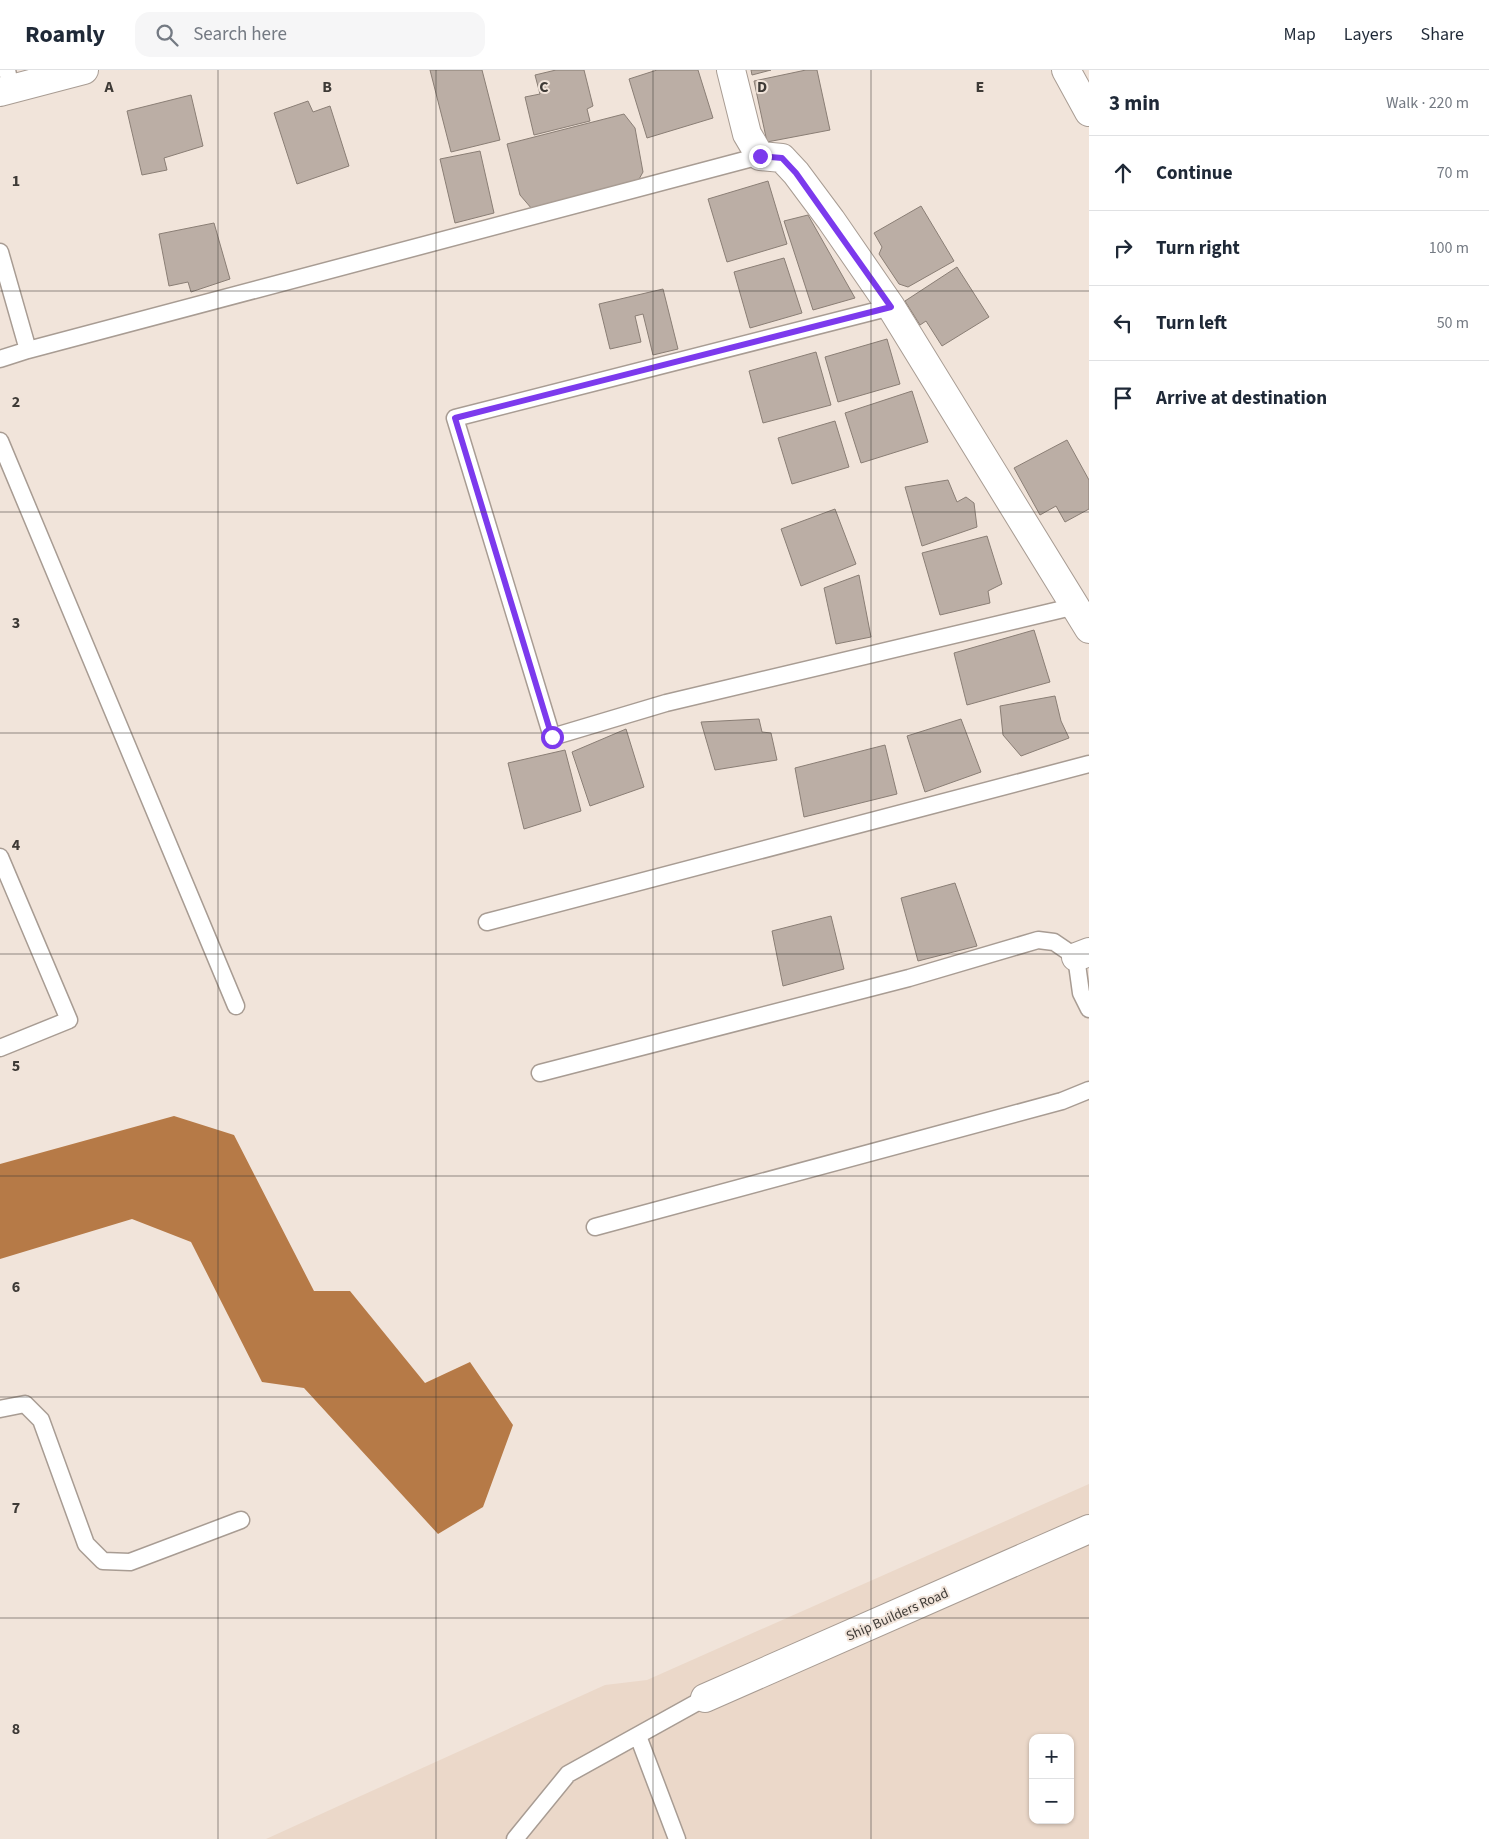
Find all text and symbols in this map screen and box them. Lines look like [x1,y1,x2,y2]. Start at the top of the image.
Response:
search box [135,12,485,57]
text: Roamly [25,17,105,52]
icon: search [153,21,181,49]
text: Search here [193,21,287,48]
text: Map [1284,22,1316,47]
text: Layers [1344,22,1393,47]
text: Share [1421,22,1464,47]
text: A [103,76,114,98]
text: B [322,76,332,98]
text: C [539,76,549,98]
text: D [757,76,767,98]
text: E [976,76,984,98]
text: 3 min [1109,88,1160,118]
text: Walk · 220 m [1386,92,1469,114]
route end [749,145,772,168]
icon: ahead [1109,159,1137,187]
text: Continue [1156,160,1233,187]
text: 70 m [1437,162,1469,184]
text: 1 [12,170,20,192]
icon: right [1109,234,1137,262]
text: Turn right [1156,235,1240,262]
text: 100 m [1429,237,1469,259]
icon: left [1109,309,1137,337]
text: Turn left [1156,310,1227,337]
text: 50 m [1437,312,1469,334]
icon: arrive [1109,384,1137,412]
text: Arrive at destination [1156,385,1327,412]
text: 2 [12,391,20,413]
text: 3 [12,612,20,634]
route start [541,726,564,749]
text: 4 [12,834,21,856]
text: 5 [12,1055,20,1077]
text: 6 [12,1276,20,1298]
text: 7 [12,1497,20,1519]
street label: Ship Builders Road [843,1583,952,1646]
text: 8 [12,1718,20,1740]
map controls [1029,1734,1074,1824]
button: + [1029,1734,1074,1779]
button: − [1029,1779,1074,1824]

